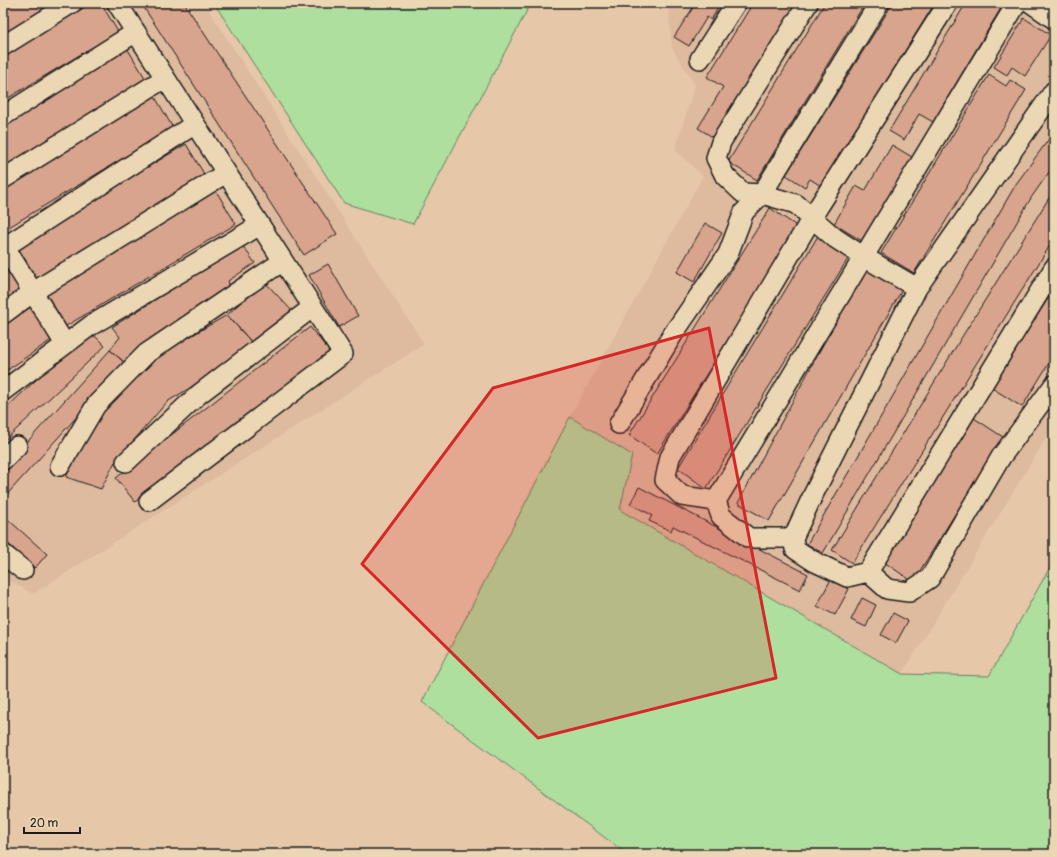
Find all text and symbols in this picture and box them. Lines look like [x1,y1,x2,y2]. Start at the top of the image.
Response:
scale bar [24,809,80,835]
text: 20 m [30,816,59,831]

